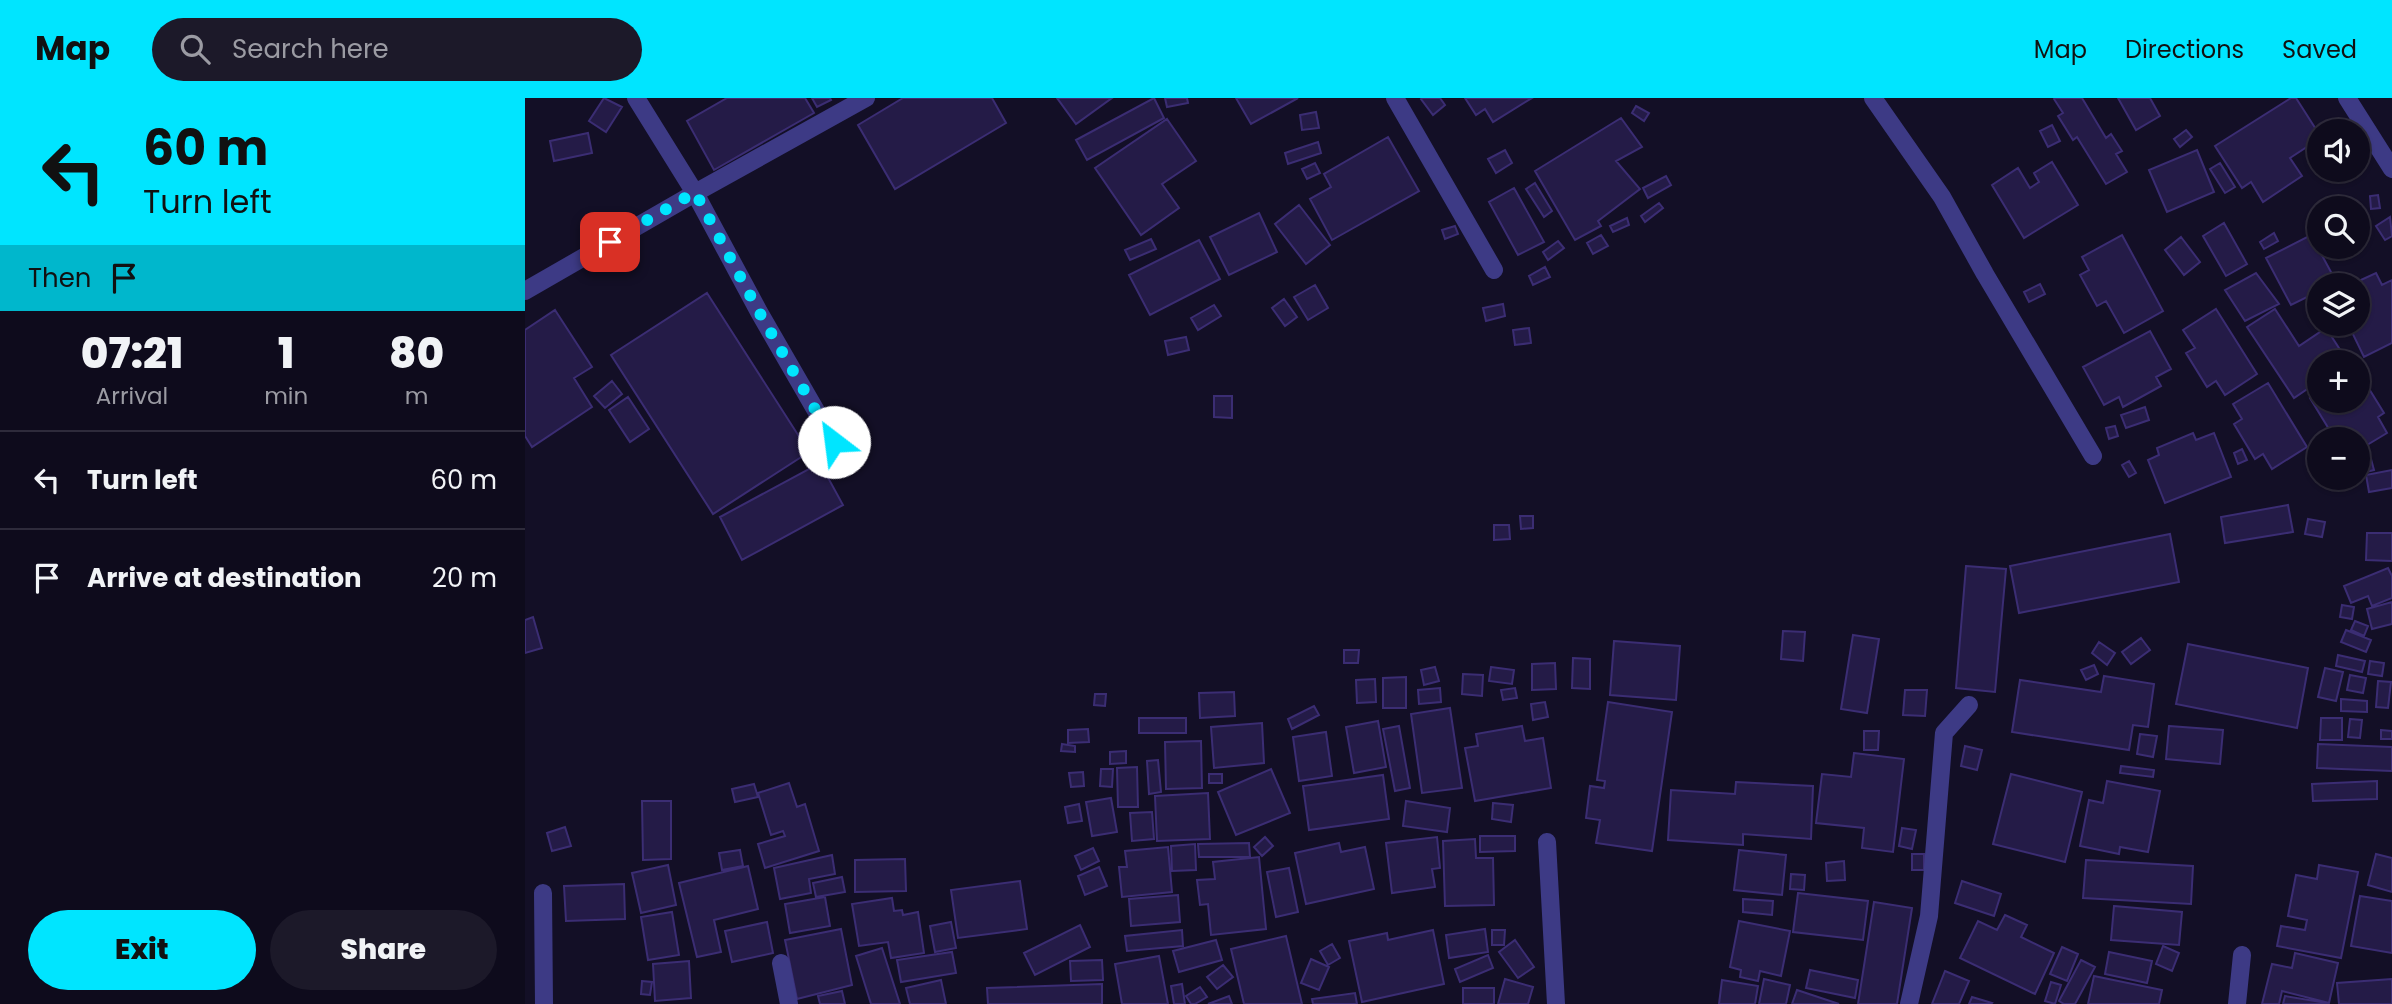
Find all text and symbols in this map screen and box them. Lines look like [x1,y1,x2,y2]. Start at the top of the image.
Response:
search box [152,18,642,81]
text: Map [35,25,110,72]
icon: search [176,30,214,68]
text: Search here [232,31,389,67]
text: Map [2034,33,2087,66]
text: Directions [2125,33,2244,66]
text: Saved [2282,33,2357,66]
text: 60 m [143,114,268,182]
map controls [2307,119,2370,490]
button: sound [2307,119,2370,182]
icon: left [28,126,119,217]
text: Turn left [143,179,272,224]
button: search [2307,196,2370,259]
pin [580,212,640,272]
icon: arrive [591,223,629,261]
icon: arrive [105,259,143,297]
text: Then [28,260,91,296]
button: layers [2307,273,2370,336]
text: 07:21 [81,324,183,383]
text: 1 [278,324,294,383]
text: 80 [389,324,444,383]
button: + [2307,350,2370,413]
text: Arrival [96,380,168,412]
text: min [264,380,308,412]
text: m [405,380,428,412]
position arrow [797,405,871,479]
button: − [2307,427,2370,490]
icon: left [28,461,66,499]
text: Turn left [87,462,198,498]
text: 60 m [430,462,497,498]
icon: arrive [28,559,66,597]
text: Arrive at destination [87,560,362,596]
text: 20 m [432,560,497,596]
button: Exit [28,910,256,990]
button: Share [270,910,497,990]

